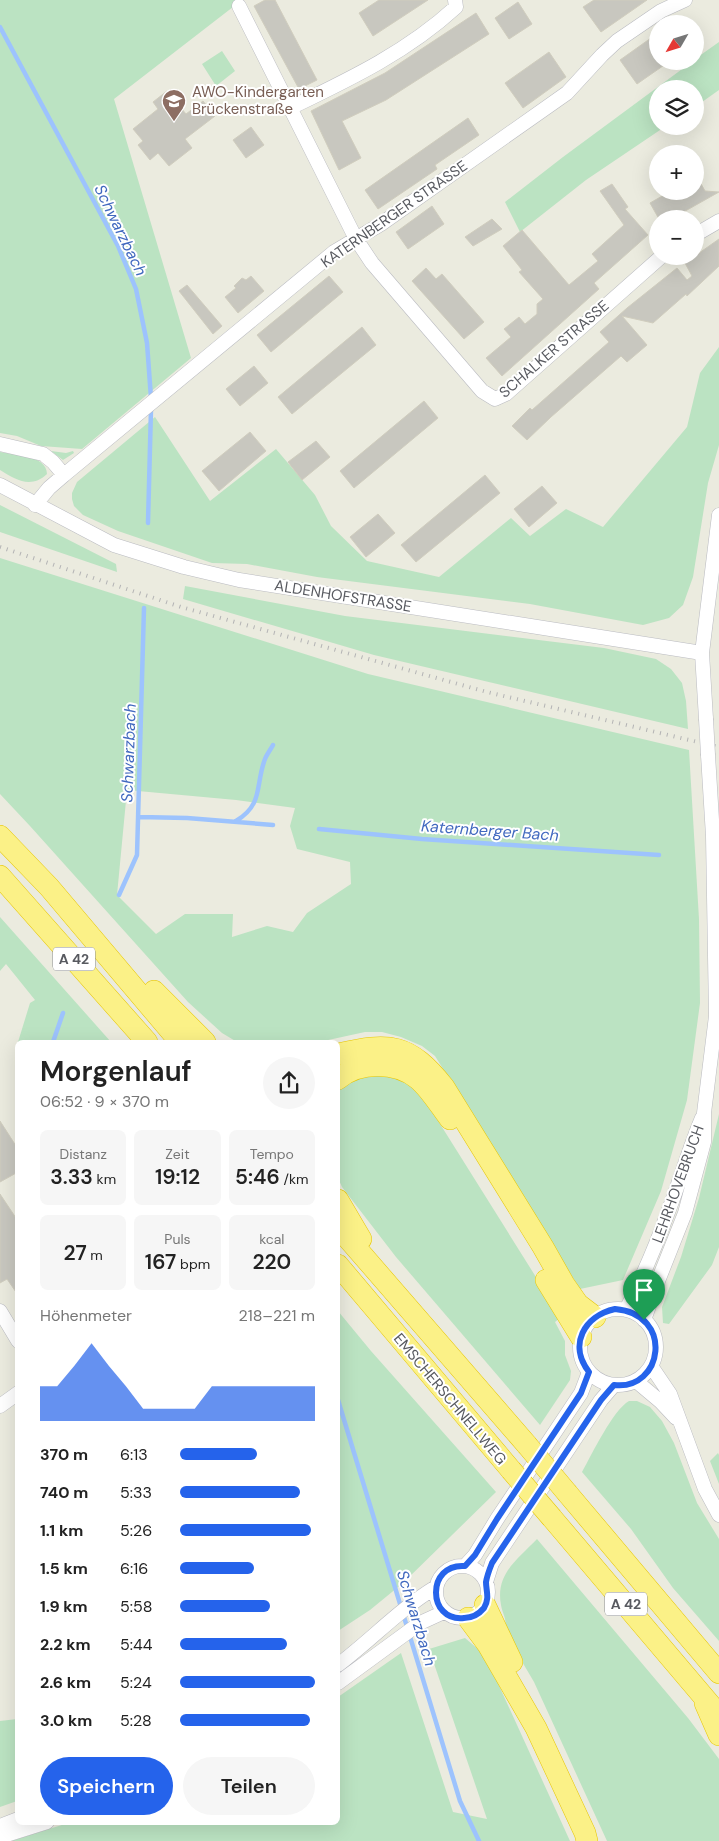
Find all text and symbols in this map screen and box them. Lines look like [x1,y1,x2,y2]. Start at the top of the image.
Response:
north arrow [649,15,704,70]
map controls [649,15,704,265]
button: layers [649,80,704,135]
place label: AWO-Kindergarten Brückenstraße [192,82,324,119]
school or university icon: AWO-Kindergarten Brückenstraße [161,88,187,122]
button: + [649,145,704,200]
street label: KATERNBERGER STRASSE [317,156,471,272]
water label: Schwarzbach [89,181,152,279]
button: − [649,210,704,265]
street label: SCHALKER STRASSE [495,296,613,402]
street label: ALDENHOFSTRASSE [273,575,413,617]
water label: Schwarzbach [116,703,141,803]
water label: Katernberger Bach [420,815,560,846]
road number: A 42 [53,948,95,971]
text: Morgenlauf [40,1053,192,1090]
button: share [263,1057,315,1109]
text: 06:52 · 9 × 370 m [40,1091,169,1112]
street label: LEHRHOVEBRUCH [647,1122,709,1246]
text: Distanz [60,1145,107,1163]
text: Zeit [165,1145,190,1163]
text: Tempo [250,1145,294,1163]
text: 3.33 [50,1163,93,1191]
text: 19:12 [155,1163,200,1191]
text: 5:46 [235,1163,280,1191]
text: km [93,1170,116,1188]
text: /km [280,1170,309,1188]
text: Puls [164,1230,191,1248]
text: kcal [259,1230,284,1248]
text: 27 [63,1239,87,1267]
text: m [87,1246,103,1264]
text: 167 [145,1248,176,1276]
text: 220 [252,1248,291,1276]
text: bpm [176,1255,210,1273]
pin [623,1269,665,1320]
icon: arrive [630,1276,658,1304]
text: Höhenmeter [40,1305,132,1326]
text: 218–221 m [238,1305,315,1326]
street label: EMSCHERSCHNELLWEG [389,1329,511,1469]
text: 370 m [40,1444,88,1465]
text: 6:13 [120,1444,148,1465]
text: 740 m [40,1482,88,1503]
text: 5:33 [120,1482,152,1503]
text: 1.1 km [40,1520,83,1541]
text: 5:26 [120,1520,152,1541]
text: 1.5 km [40,1558,88,1579]
text: 6:16 [120,1558,148,1579]
water label: Schwarzbach [392,1568,441,1669]
road number: A 42 [605,1592,647,1616]
text: 1.9 km [40,1596,88,1617]
text: 5:58 [120,1596,152,1617]
text: 2.2 km [40,1634,91,1655]
text: 5:44 [120,1634,152,1655]
text: 2.6 km [40,1672,91,1693]
text: 5:24 [120,1672,152,1693]
text: 3.0 km [40,1710,92,1731]
text: 5:28 [120,1710,152,1731]
button: Speichern [40,1757,173,1815]
button: Teilen [183,1757,315,1815]

